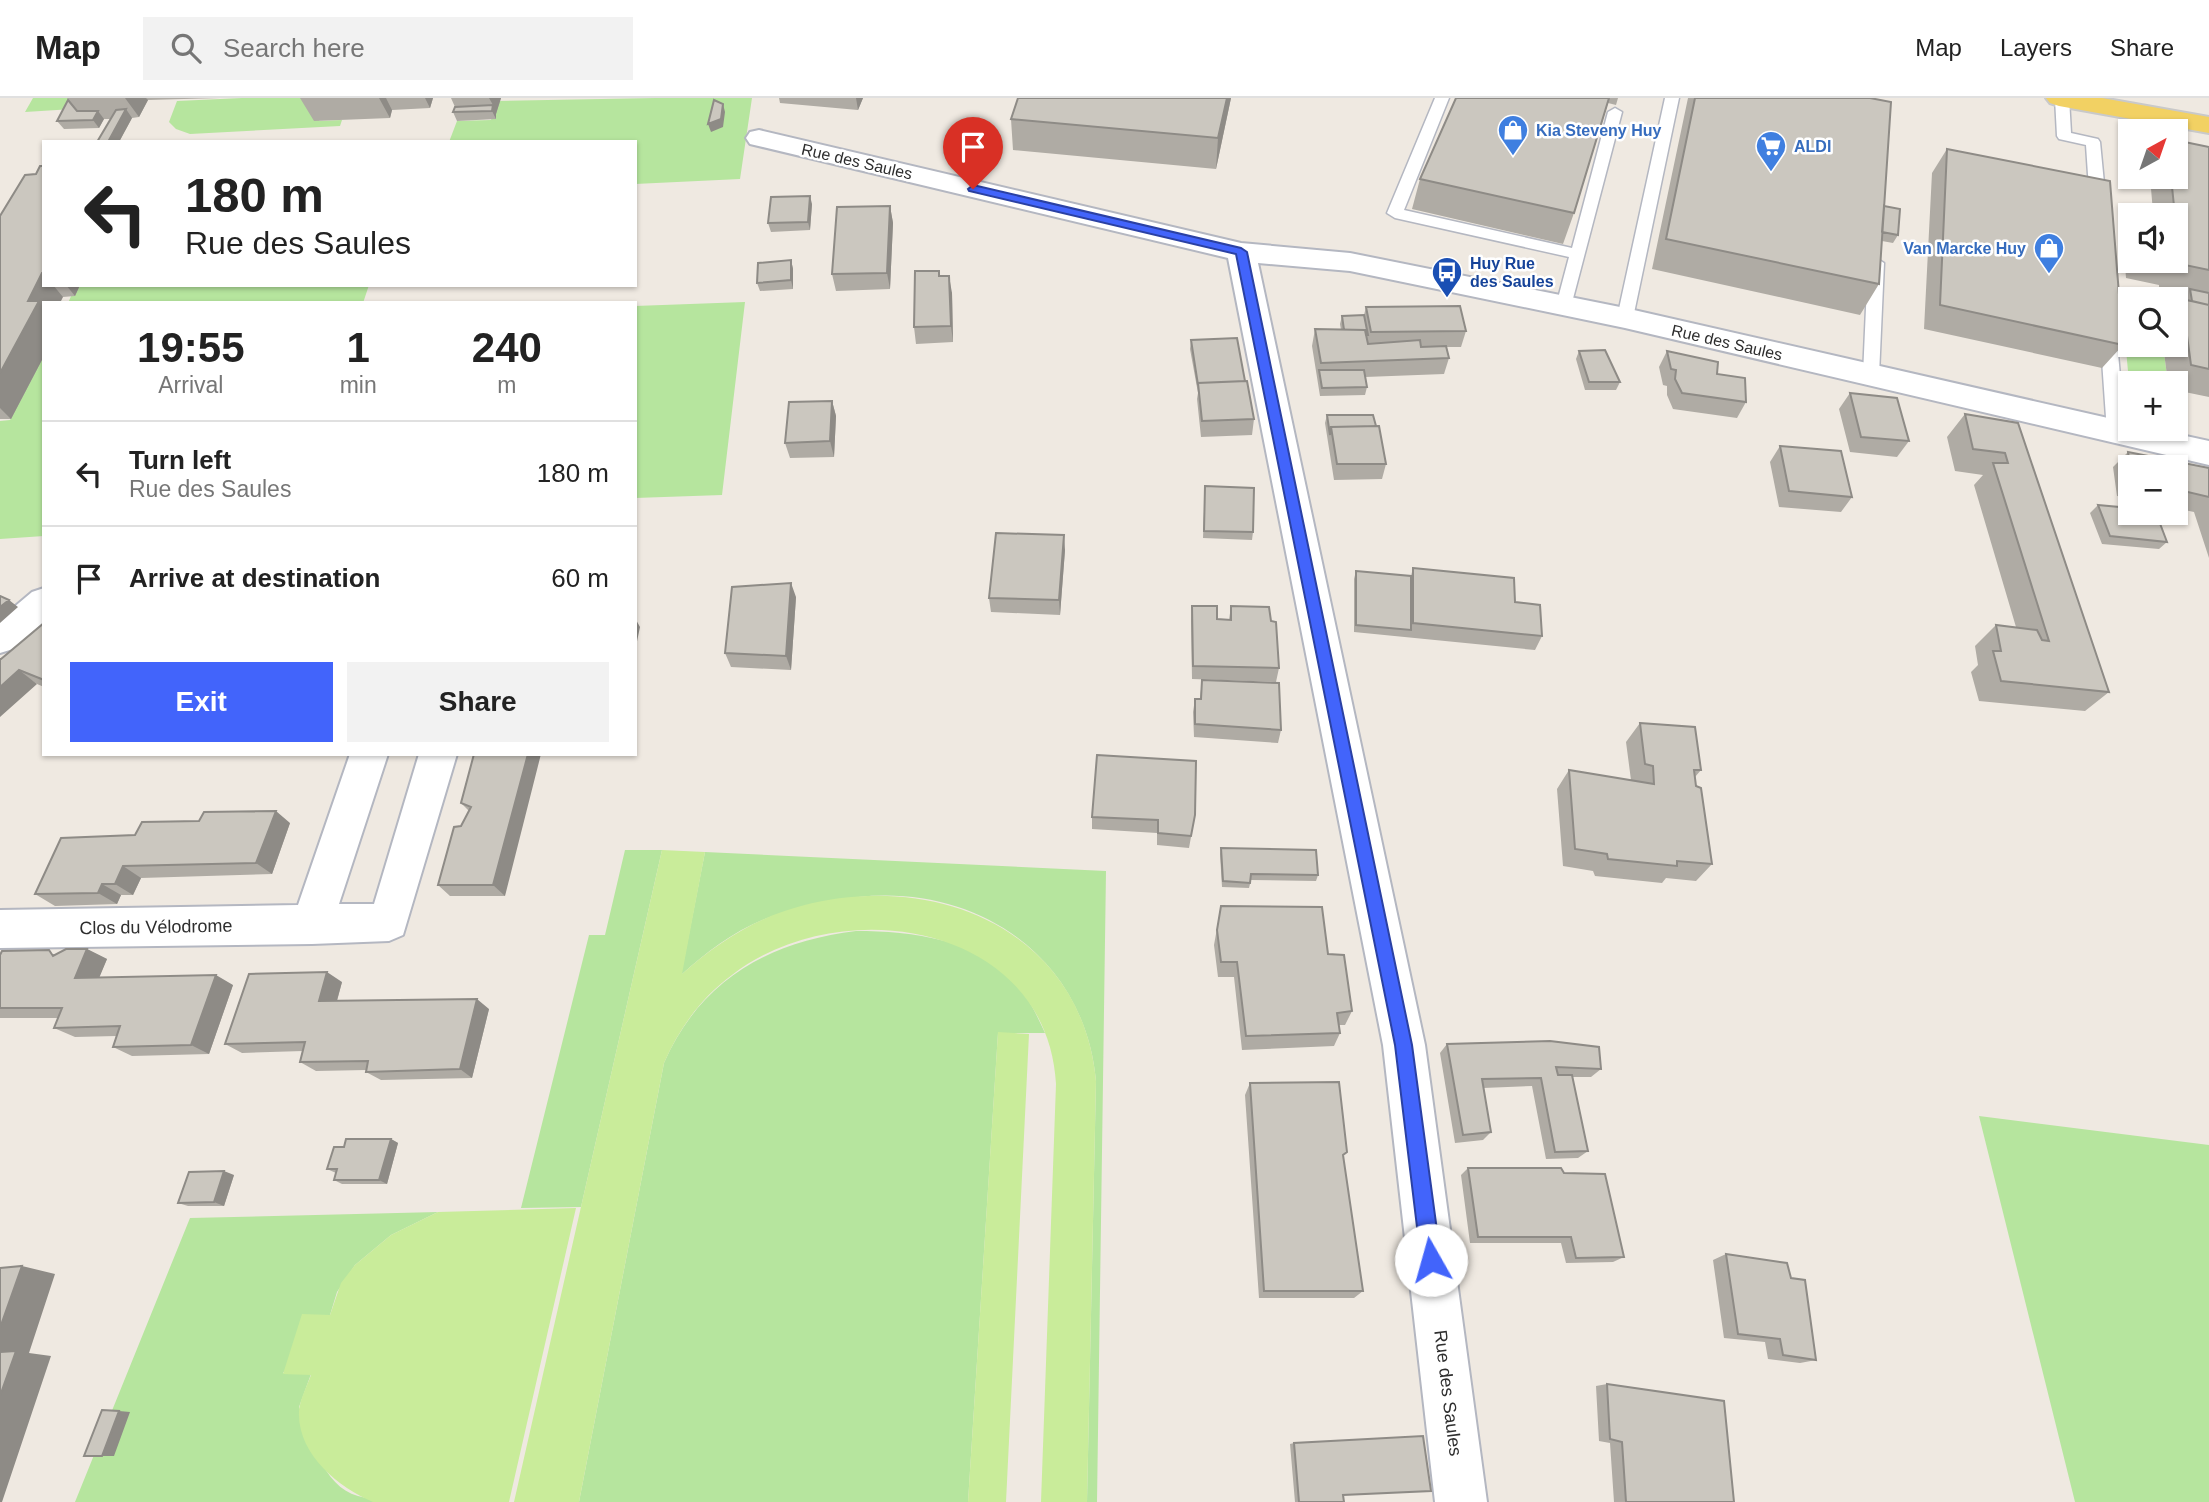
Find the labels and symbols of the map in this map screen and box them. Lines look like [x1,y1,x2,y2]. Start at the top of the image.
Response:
shop icon: Kia Steveny Huy [1496,113,1530,157]
pin [943,117,1003,189]
north arrow [2118,119,2188,189]
place label: Kia Steveny Huy [1536,122,1661,139]
supermarket icon: ALDI [1754,129,1788,173]
place label: ALDI [1794,138,1831,155]
street label: Rue des Saules [800,140,914,182]
shop icon: Van Marcke Huy [2032,231,2066,275]
place label: Van Marcke Huy [1903,240,2026,257]
bus stop icon: Huy Rue des Saules [1430,255,1464,299]
place label: Huy Rue des Saules [1470,255,1554,290]
street label: Rue des Saules [1670,321,1784,363]
street label: Clos du Vélodrome [79,916,233,938]
position arrow [1394,1223,1468,1297]
street label: Rue des Saules [1430,1329,1466,1457]

